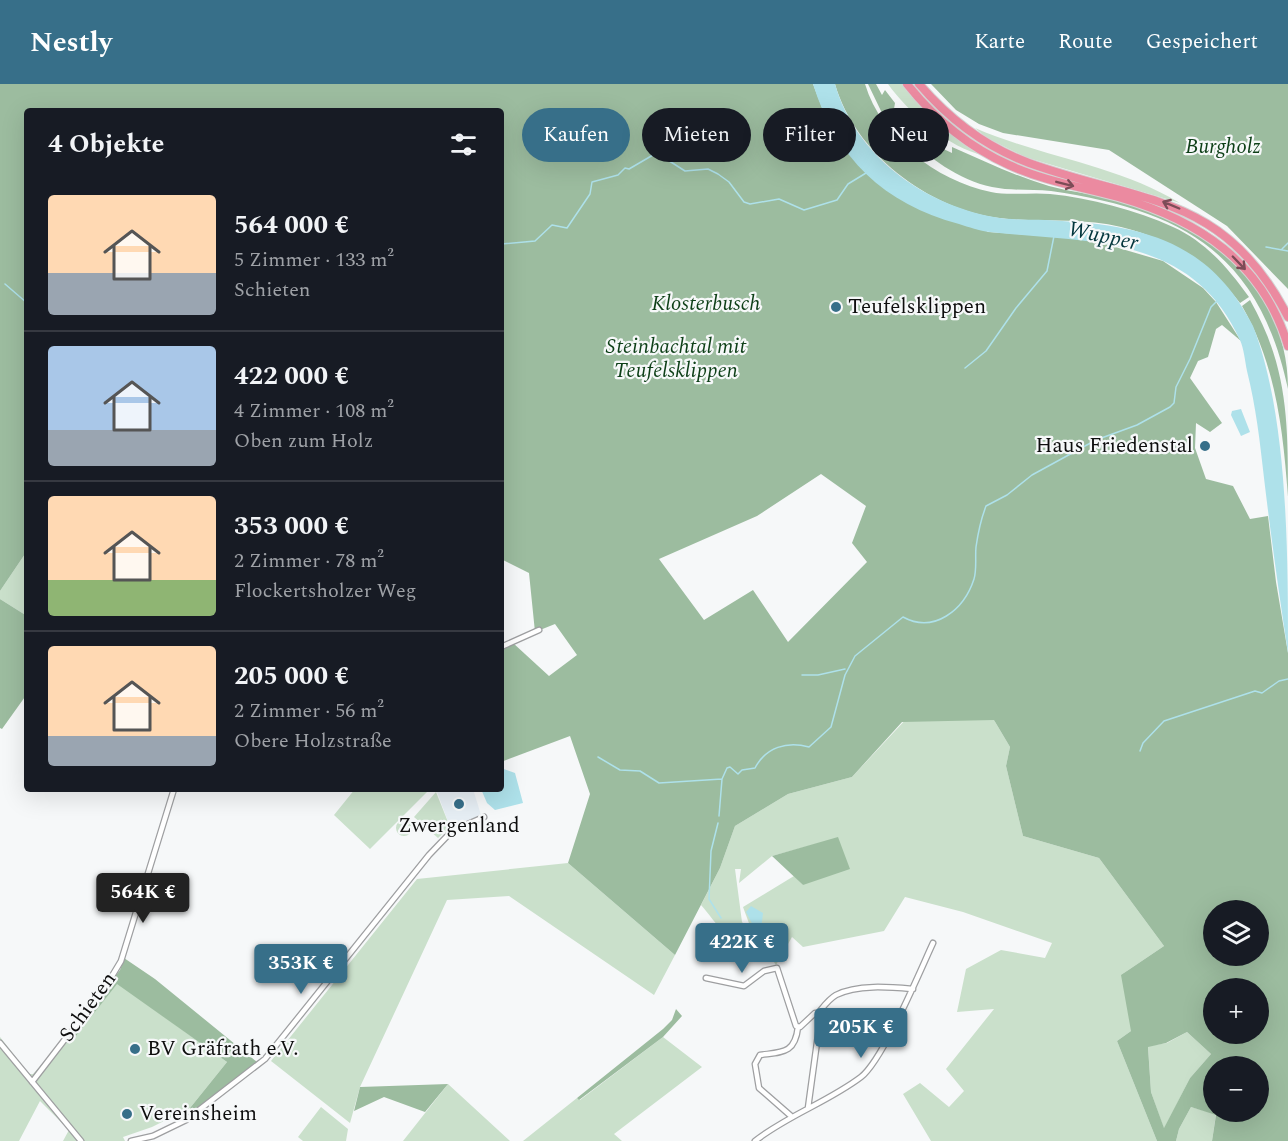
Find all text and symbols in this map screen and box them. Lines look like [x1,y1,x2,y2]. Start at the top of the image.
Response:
text: Nestly [30,21,112,64]
text: Karte [974,26,1025,58]
text: Route [1058,26,1113,58]
text: Gespeichert [1146,26,1258,58]
chip: Kaufen [522,108,630,162]
chip: Mieten [642,108,751,162]
chip: Filter [763,108,856,162]
chip: Neu [868,108,949,162]
text: 4 Objekte [48,124,164,164]
icon: filters [447,128,480,161]
park label: Burgholz [1185,131,1261,163]
one-way arrow [1055,178,1074,190]
one-way arrow [1163,199,1181,210]
text: 564 000 € [234,205,349,245]
water label: Wupper [1065,212,1142,260]
icon: home [96,219,168,291]
text: 5 Zimmer · 133 m² [234,245,394,275]
one-way arrow [1232,256,1247,271]
text: Schieten [234,275,310,305]
park label: Klosterbusch [652,288,761,320]
place label: Teufelsklippen [848,291,986,323]
marker: Teufelsklippen [829,300,843,314]
park label: Steinbachtal mit Teufelsklippen [606,331,747,387]
text: 422 000 € [234,356,349,396]
icon: home [96,370,168,442]
text: 4 Zimmer · 108 m² [234,396,394,426]
text: Oben zum Holz [234,426,373,456]
place label: Haus Friedenstal [1036,430,1193,462]
marker: Haus Friedenstal [1198,439,1212,453]
text: 353 000 € [234,506,349,546]
icon: home [96,520,168,592]
text: 2 Zimmer · 78 m² [234,546,384,576]
text: Flockertsholzer Weg [234,576,417,606]
text: 205 000 € [234,656,349,696]
icon: home [96,670,168,742]
text: 2 Zimmer · 56 m² [234,696,384,726]
text: Obere Holzstraße [234,726,392,756]
marker: Zwergenland [452,797,466,811]
place label: Zwergenland [398,810,520,842]
pin: 564K € [94,873,192,924]
text: 564K € [110,877,176,907]
map controls [1203,900,1269,1122]
button: layers [1203,900,1269,966]
pin: 422K € [693,923,791,974]
text: 422K € [709,927,775,957]
pin: 353K € [252,944,350,995]
text: 353K € [268,948,334,978]
street label: Schieten [51,965,125,1049]
button: + [1203,978,1269,1044]
pin: 205K € [812,1008,910,1059]
text: 205K € [828,1012,894,1042]
place label: BV Gräfrath e.V. [147,1033,298,1065]
marker: BV Gräfrath e.V. [128,1042,142,1056]
button: − [1203,1056,1269,1122]
place label: Vereinsheim [139,1098,257,1130]
marker: Vereinsheim [120,1107,134,1121]

